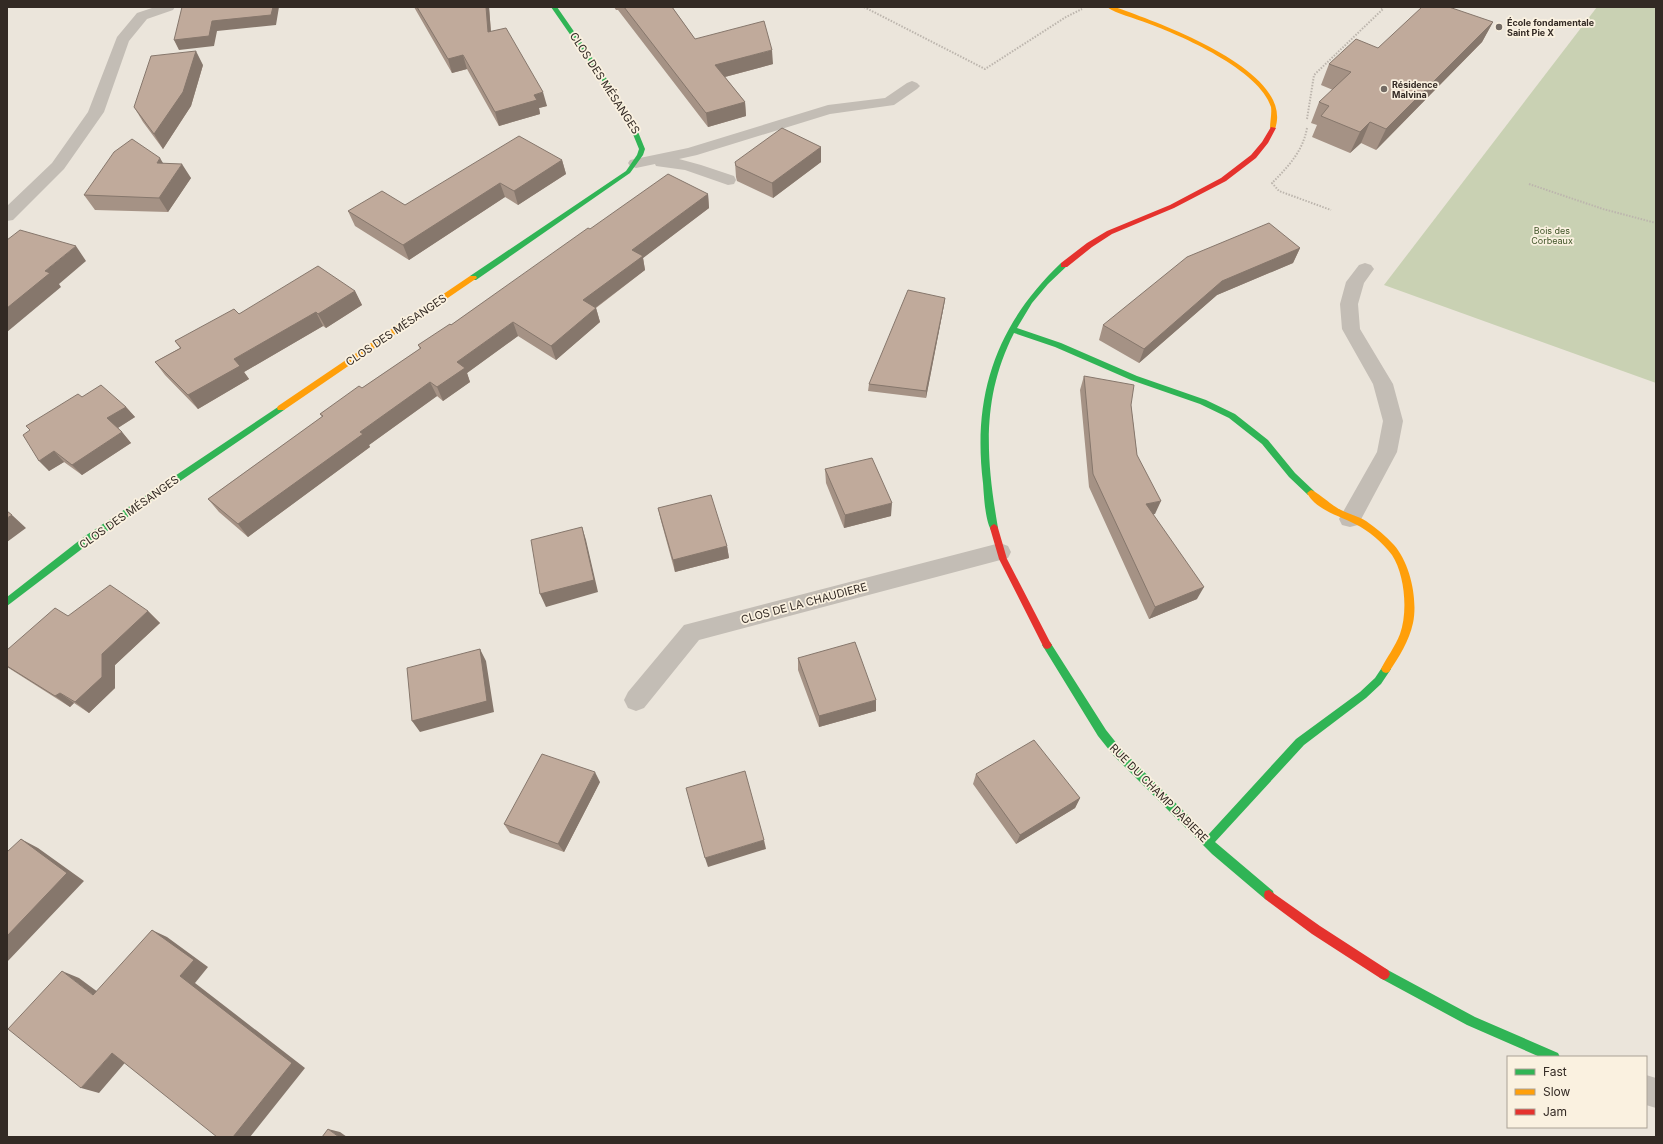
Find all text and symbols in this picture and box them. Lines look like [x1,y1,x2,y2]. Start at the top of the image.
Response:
place label: École fondamentale Saint Pie X [1507,17,1595,38]
marker: École fondamentale Saint Pie X [1494,22,1504,32]
street label: CLOS DES MÉSANGES [567,29,643,137]
place label: Résidence Malvina [1392,79,1439,100]
marker: Résidence Malvina [1379,84,1389,94]
park label: Bois des Corbeaux [1531,225,1573,246]
street label: CLOS DES MÉSANGES [343,291,449,369]
street label: CLOS DES MÉSANGES [76,472,182,552]
street label: CLOS DE LA CHAUDIERE [739,579,869,627]
street label: RUE DU CHAMP DABIERE [1107,741,1211,845]
legend [1507,1056,1647,1128]
text: Fast [1543,1064,1567,1079]
text: Slow [1543,1084,1571,1099]
text: Jam [1543,1104,1567,1119]

